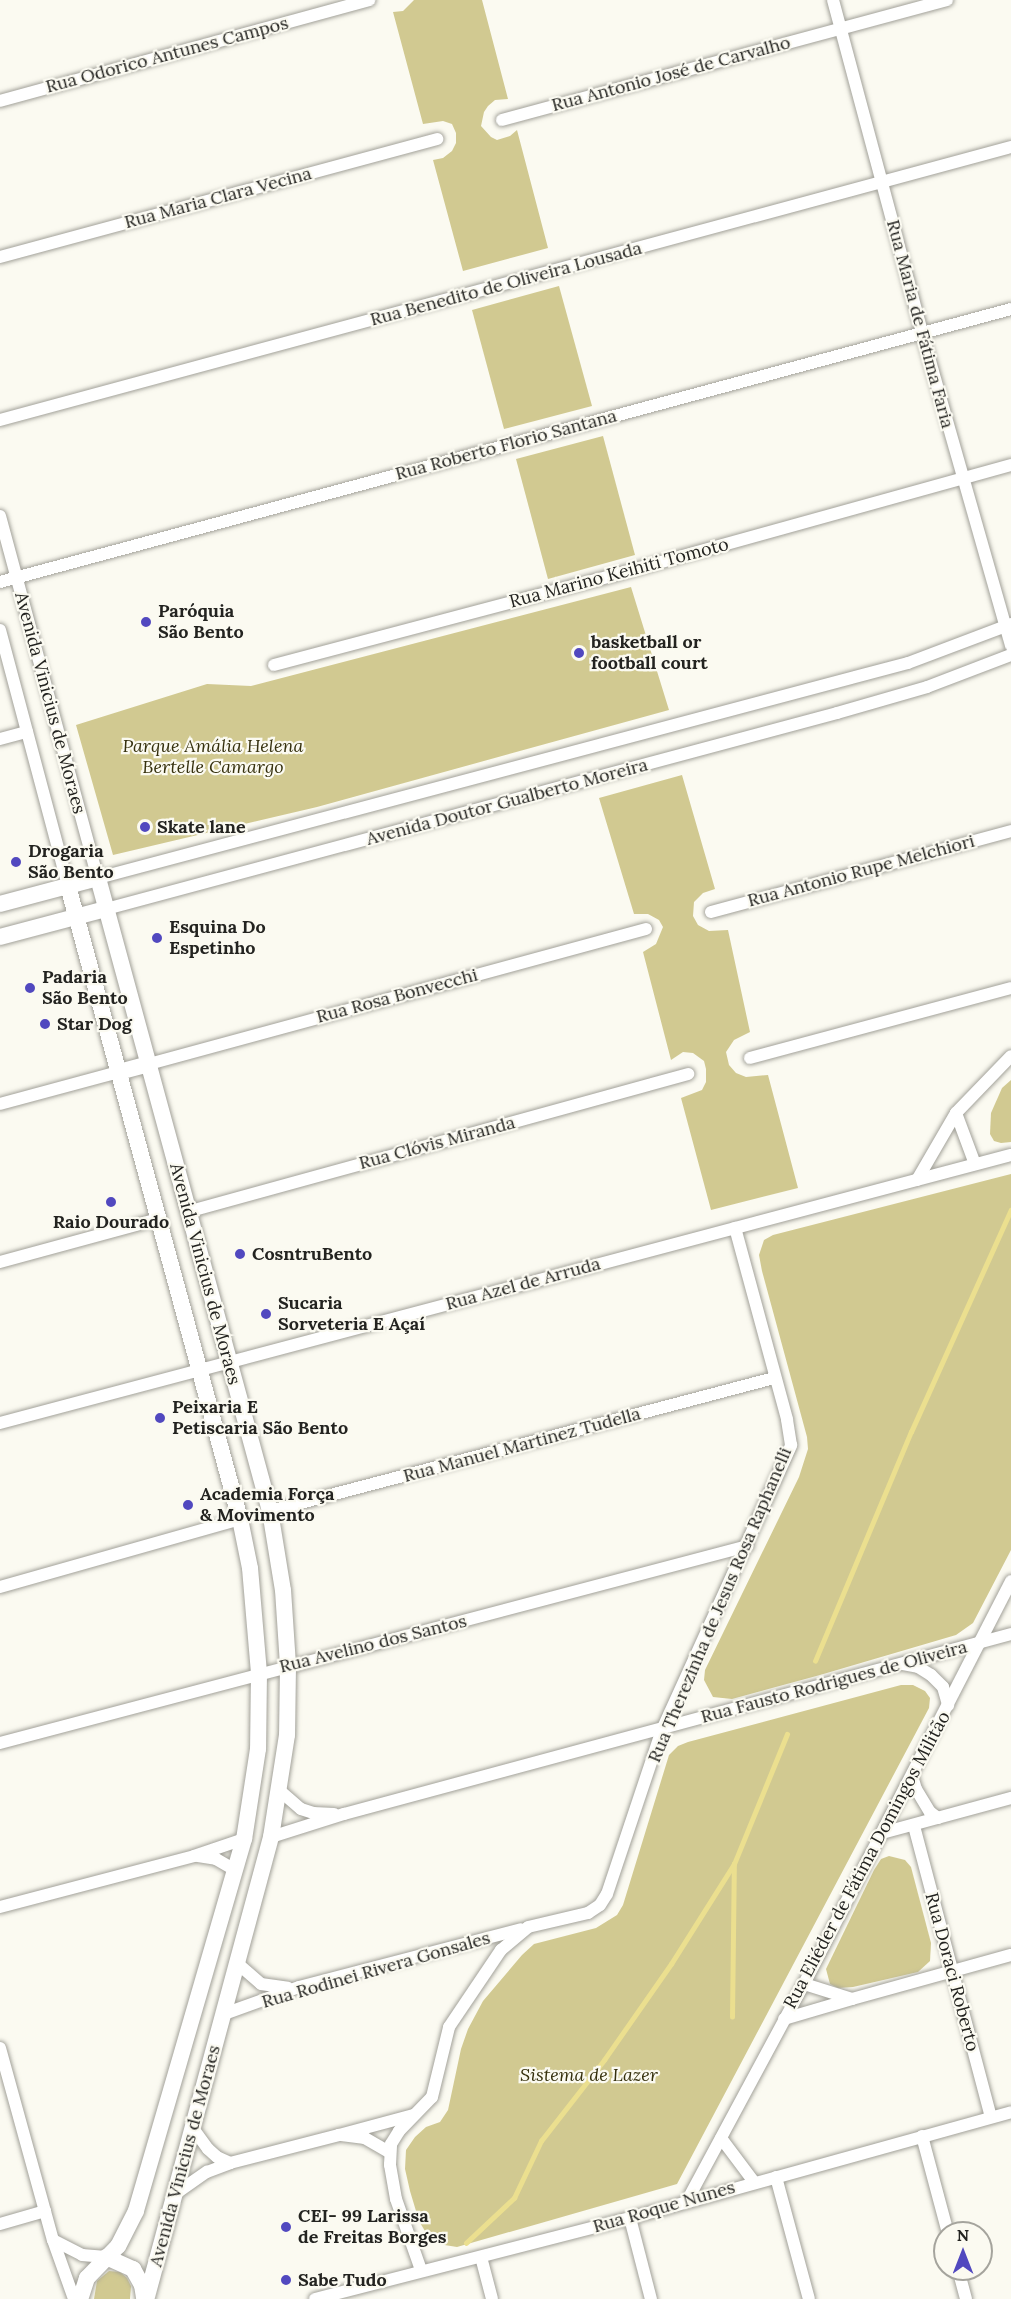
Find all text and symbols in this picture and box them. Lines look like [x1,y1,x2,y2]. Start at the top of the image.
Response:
street label: Rua Odorico Antunes Campos [43,12,291,98]
street label: Rua Antonio José de Carvalho [549,32,793,116]
street label: Rua Maria Clara Vecina [122,163,314,233]
street label: Rua Maria de Fátima Faria [882,217,958,431]
street label: Rua Benedito de Oliveira Lousada [368,237,644,331]
street label: Rua Roberto Florio Santana [393,405,619,485]
street label: Rua Marino Keihiti Tomoto [507,533,731,613]
street label: Avenida Vinicius de Moraes [10,590,90,816]
place label: Paróquia São Bento [158,601,244,644]
marker: Paróquia São Bento [139,615,153,629]
place label: basketball or football court [591,632,708,674]
marker: basketball or football court [572,646,586,660]
park label: Parque Amália Helena Bertelle Camargo [123,736,303,778]
street label: Avenida Doutor Gualberto Moreira [364,754,650,850]
place label: Skate lane [157,816,246,838]
marker: Skate lane [138,820,152,834]
street label: Rua Antonio Rupe Melchiori [745,830,977,912]
place label: Drogaria São Bento [28,841,114,884]
marker: Drogaria São Bento [9,855,23,869]
place label: Esquina Do Espetinho [169,917,266,960]
marker: Esquina Do Espetinho [150,931,164,945]
street label: Rua Rosa Bonvecchi [314,964,480,1028]
place label: Padaria São Bento [42,967,128,1010]
marker: Padaria São Bento [23,981,37,995]
place label: Star Dog [57,1013,132,1035]
marker: Star Dog [38,1017,52,1031]
street label: Rua Clóvis Miranda [357,1112,517,1174]
street label: Avenida Vinicius de Moraes [165,1161,245,1387]
marker: Raio Dourado [104,1195,118,1209]
place label: Raio Dourado [53,1211,169,1233]
place label: CosntruBento [252,1243,372,1265]
marker: CosntruBento [233,1247,247,1261]
street label: Rua Azel de Arruda [443,1253,603,1315]
place label: Sucaria Sorveteria E Açaí [278,1293,425,1336]
marker: Sucaria Sorveteria E Açaí [259,1307,273,1321]
place label: Peixaria E Petiscaria São Bento [172,1397,348,1440]
street label: Rua Manuel Martinez Tudella [401,1403,643,1487]
marker: Peixaria E Petiscaria São Bento [153,1411,167,1425]
street label: Rua Therezinha de Jesus Rosa Raphanelli [644,1444,796,1766]
place label: Academia Força & Movimento [200,1484,335,1526]
marker: Academia Força & Movimento [181,1498,195,1512]
street label: Rua Avelino dos Santos [277,1610,469,1678]
street label: Rua Fausto Rodrigues de Oliveira [698,1636,970,1728]
street label: Rua Eliéder de Fátima Domingos Militão [779,1708,955,2012]
street label: Rua Doraci Roberto [920,1890,984,2054]
street label: Rua Rodinei Rivera Gonsales [259,1927,493,2013]
street label: Avenida Vinicius de Moraes [145,2043,225,2269]
park label: Sistema de Lazer [520,2064,658,2086]
street label: Rua Roque Nunes [590,2176,738,2238]
place label: CEI- 99 Larissa de Freitas Borges [298,2206,446,2248]
marker: CEI- 99 Larissa de Freitas Borges [279,2220,293,2234]
north arrow [933,2221,993,2281]
text: N [957,2225,969,2245]
place label: Sabe Tudo [298,2269,387,2291]
marker: Sabe Tudo [279,2273,293,2287]

